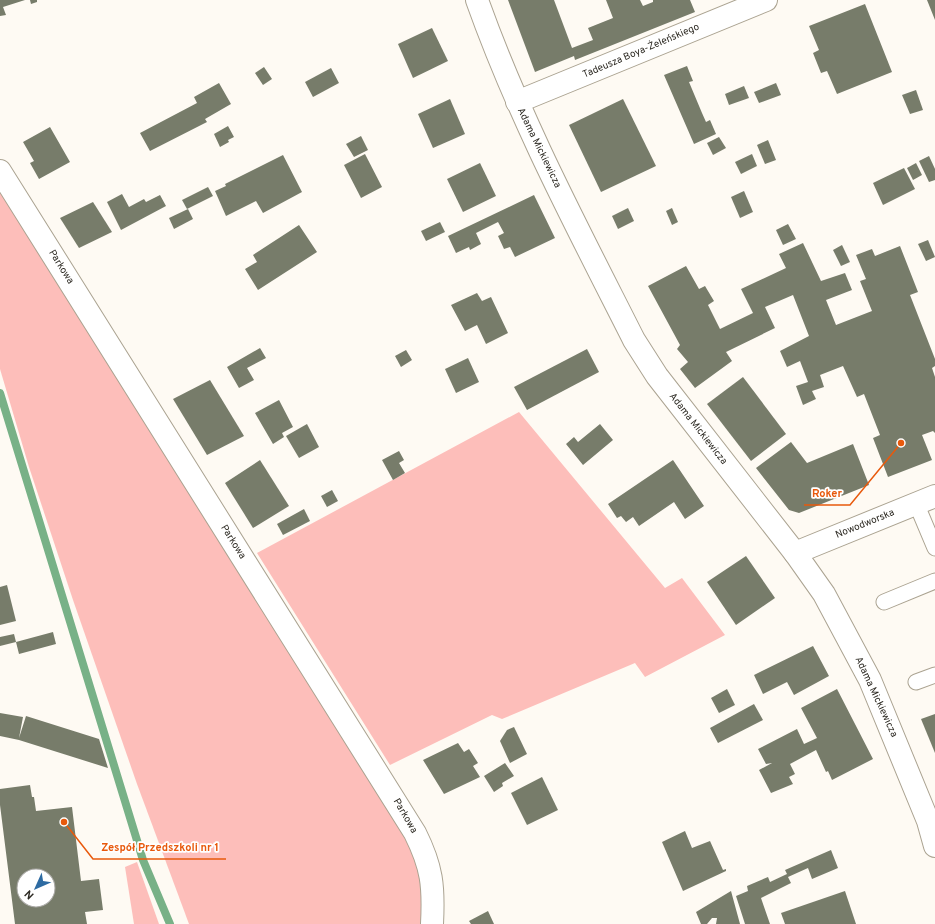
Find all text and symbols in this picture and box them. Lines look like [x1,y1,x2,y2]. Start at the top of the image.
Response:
street label: Tadeusza Boya-Żeleńskiego [581,20,702,82]
street label: Adama Mickiewicza [514,106,564,190]
street label: Parkowa [45,247,77,287]
street label: Adama Mickiewicza [666,391,730,467]
callout: Roker [804,482,850,505]
text: Roker [812,487,842,501]
street label: Nowodworska [834,506,896,542]
street label: Parkowa [217,522,249,562]
street label: Adama Mickiewicza [852,655,900,739]
street label: Parkowa [390,796,420,836]
callout: Zespół Przedszkoli nr 1 [93,836,226,859]
text: Zespół Przedszkoli nr 1 [101,841,219,855]
north arrow [16,868,56,908]
text: N [22,887,37,902]

